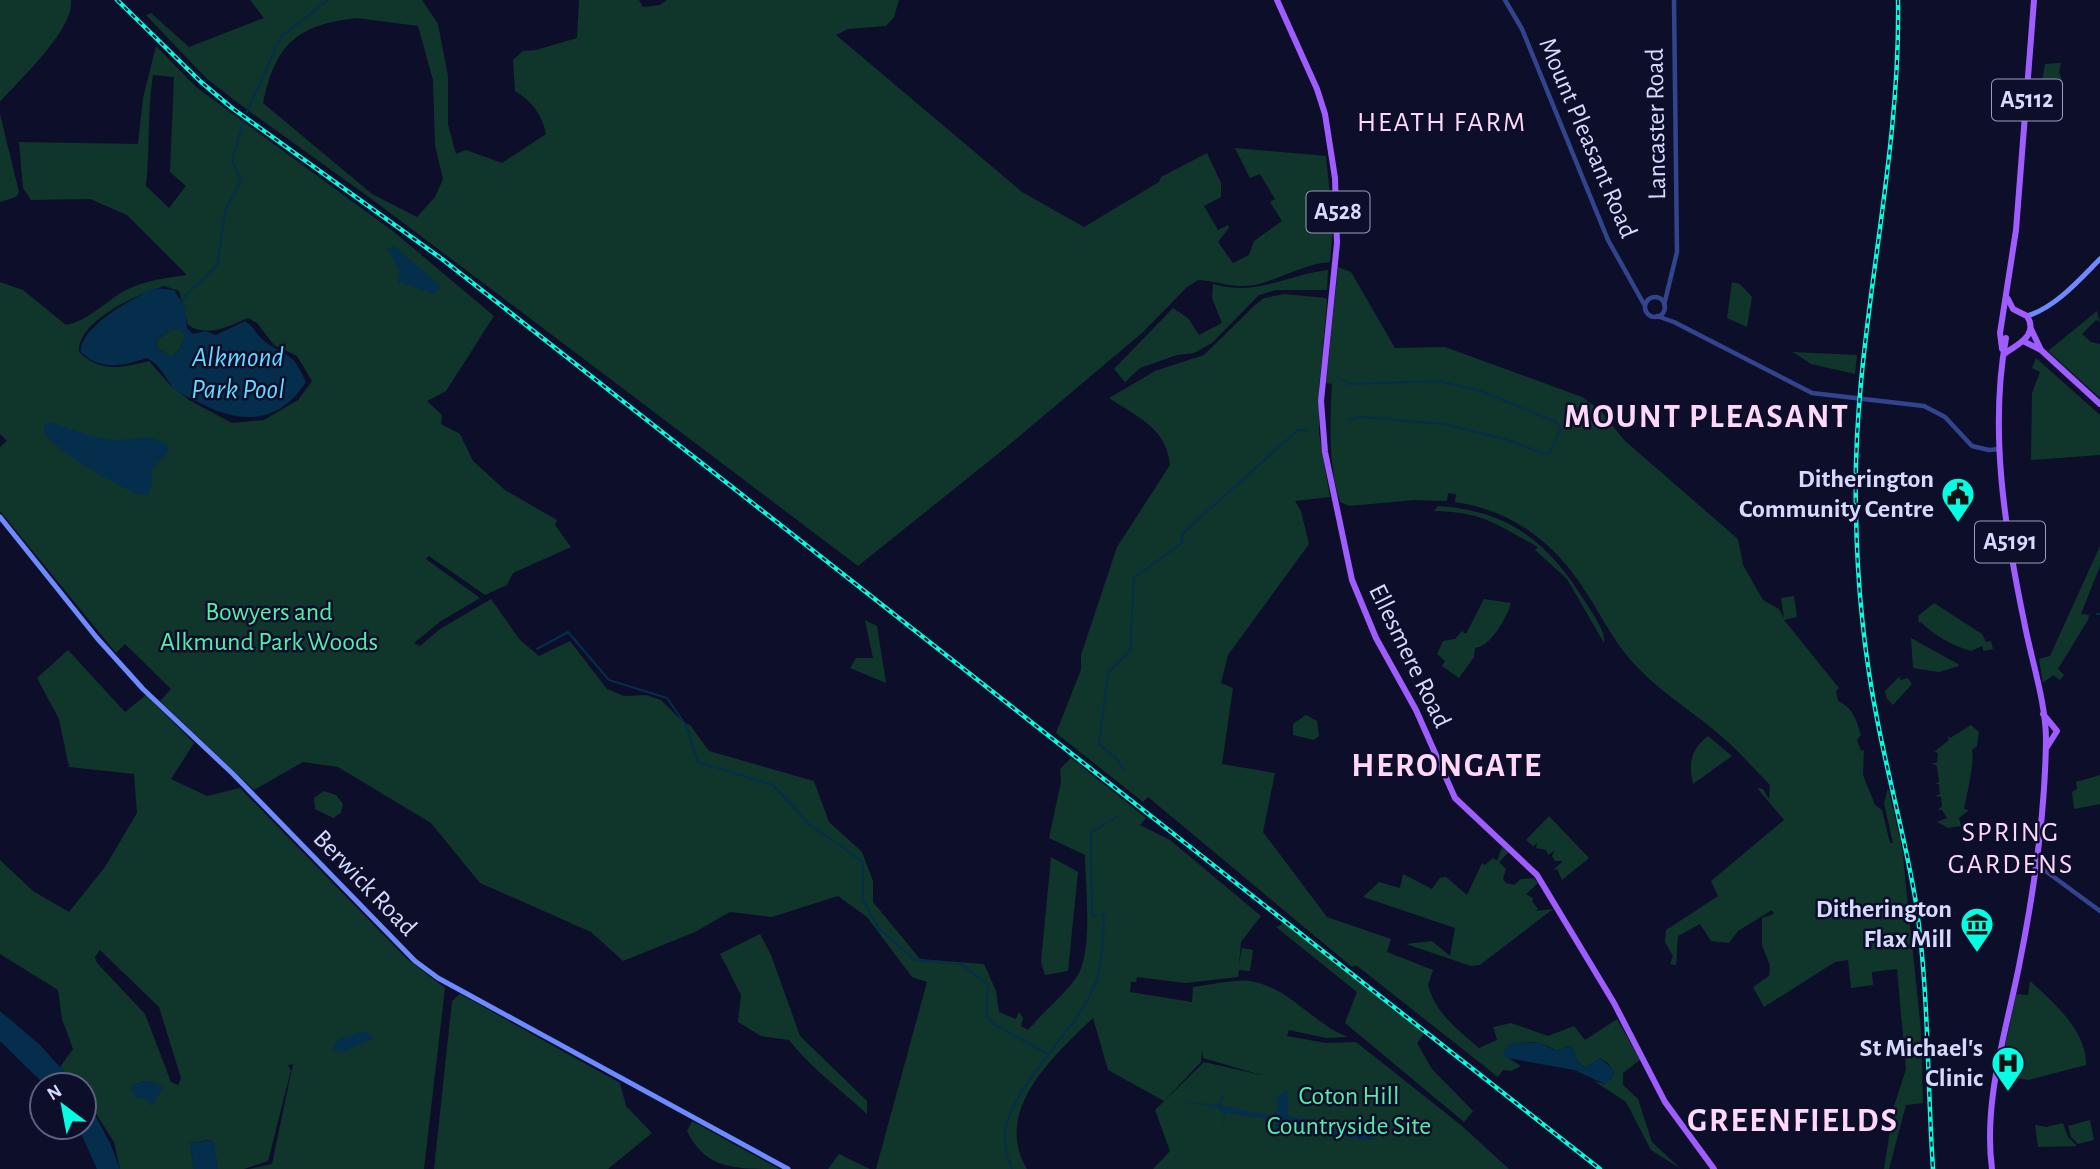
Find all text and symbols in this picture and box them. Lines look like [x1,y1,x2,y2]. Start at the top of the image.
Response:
street label: Mount Pleasant Road [1534,34,1642,242]
street label: Lancaster Road [1642,48,1670,200]
road number: A5112 [1992,80,2062,120]
district label: HEATH FARM [1357,109,1527,137]
road number: A528 [1306,192,1370,232]
water label: Alkmond Park Pool [191,344,285,404]
district label: MOUNT PLEASANT [1564,401,1850,434]
place label: Ditherington Community Centre [1739,466,1934,522]
public building icon: Ditherington Community Centre [1939,475,1977,524]
road number: A5191 [1975,522,2045,562]
street label: Ellesmere Road [1364,580,1456,732]
park label: Bowyers and Alkmund Park Woods [160,599,378,655]
district label: HERONGATE [1351,750,1543,783]
district label: SPRING GARDENS [1948,819,2074,879]
street label: Berwick Road [308,825,422,941]
place label: Ditherington Flax Mill [1816,896,1952,952]
museum icon: Ditherington Flax Mill [1958,905,1996,954]
place label: St Michael's Clinic [1859,1035,1983,1091]
hospital icon: St Michael's Clinic [1989,1044,2027,1093]
north arrow [28,1071,98,1141]
text: N [44,1081,65,1104]
park label: Coton Hill Countryside Site [1267,1083,1431,1139]
district label: GREENFIELDS [1687,1105,1899,1138]

